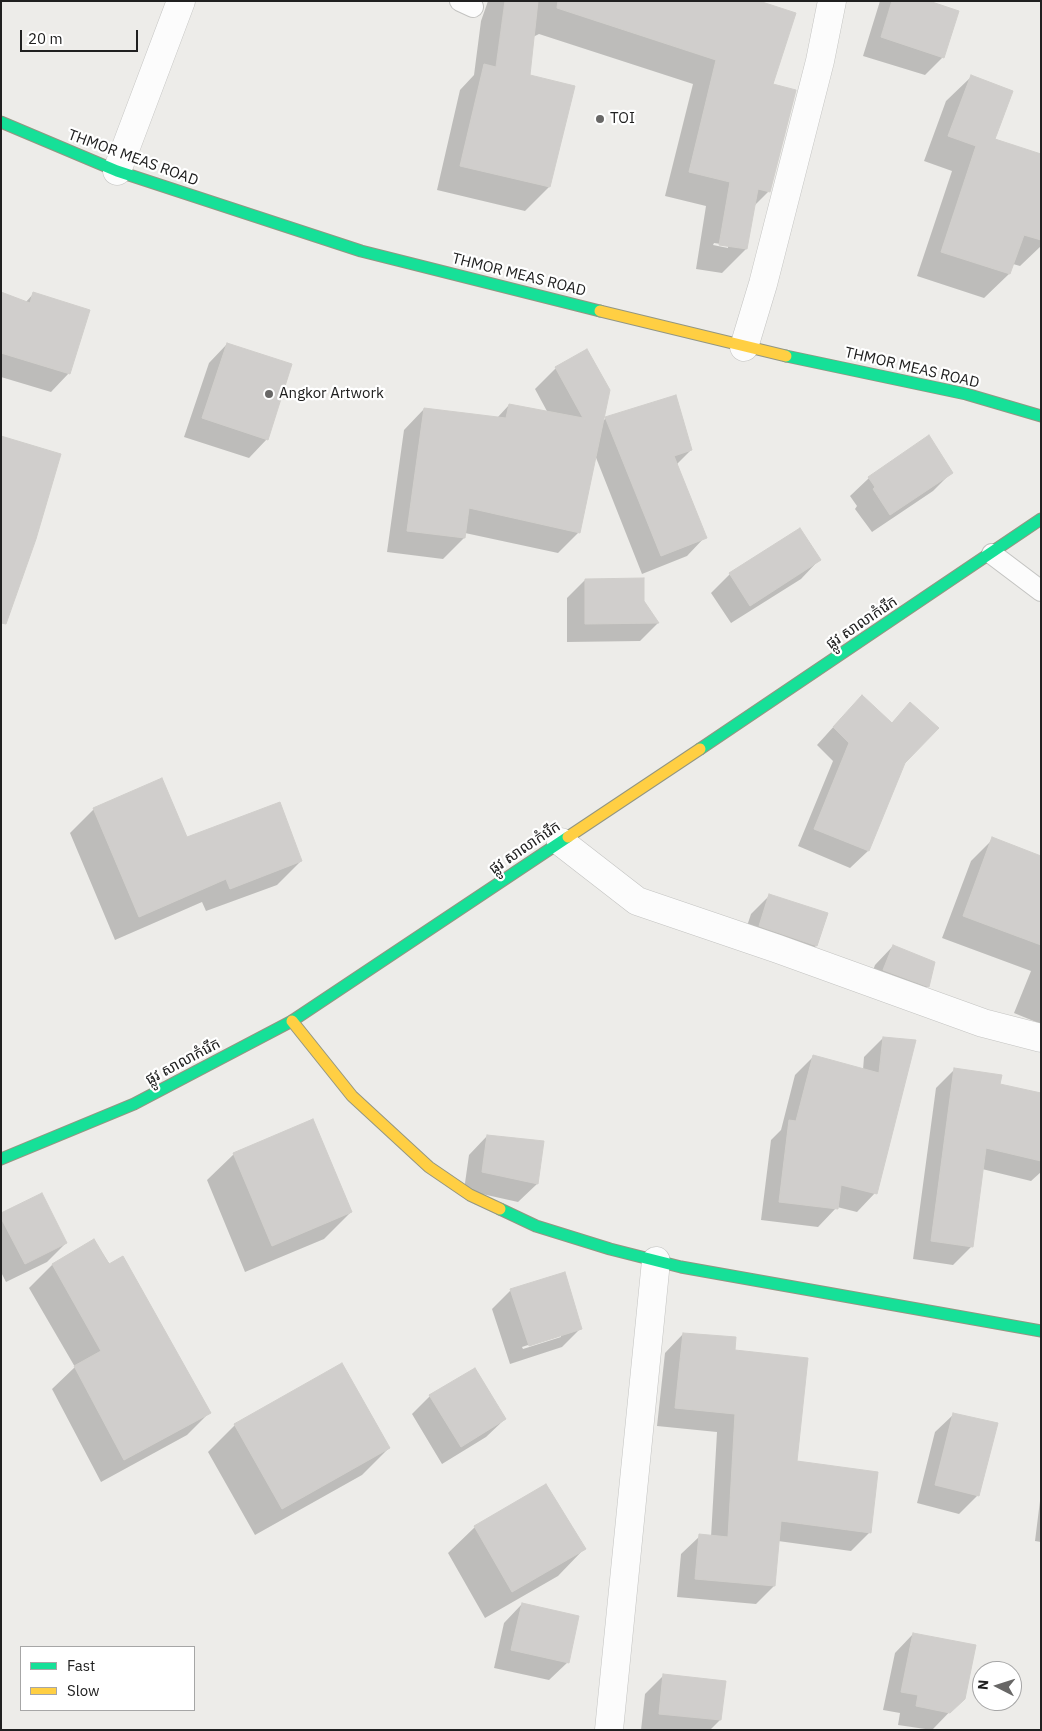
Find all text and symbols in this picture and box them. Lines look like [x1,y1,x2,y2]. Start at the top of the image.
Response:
scale bar [22,20,140,52]
text: 20 m [28,29,63,48]
place label: TOI [610,110,635,128]
marker: TOI [594,113,606,125]
street label: THMOR MEAS ROAD [65,126,201,190]
street label: THMOR MEAS ROAD [450,250,588,300]
street label: THMOR MEAS ROAD [843,344,981,392]
place label: Angkor Artwork [279,385,384,403]
marker: Angkor Artwork [263,388,275,400]
street label: ផ្លូវ សាលាកំរើក [823,593,901,653]
street label: ផ្លូវ សាលាកំរើក [486,818,564,878]
street label: ផ្លូវ សាលាកំរើក [143,1035,223,1089]
legend [20,1646,195,1711]
text: Fast [67,1656,95,1675]
north arrow [972,1661,1022,1711]
text: N [974,1679,992,1691]
text: Slow [67,1681,100,1700]

